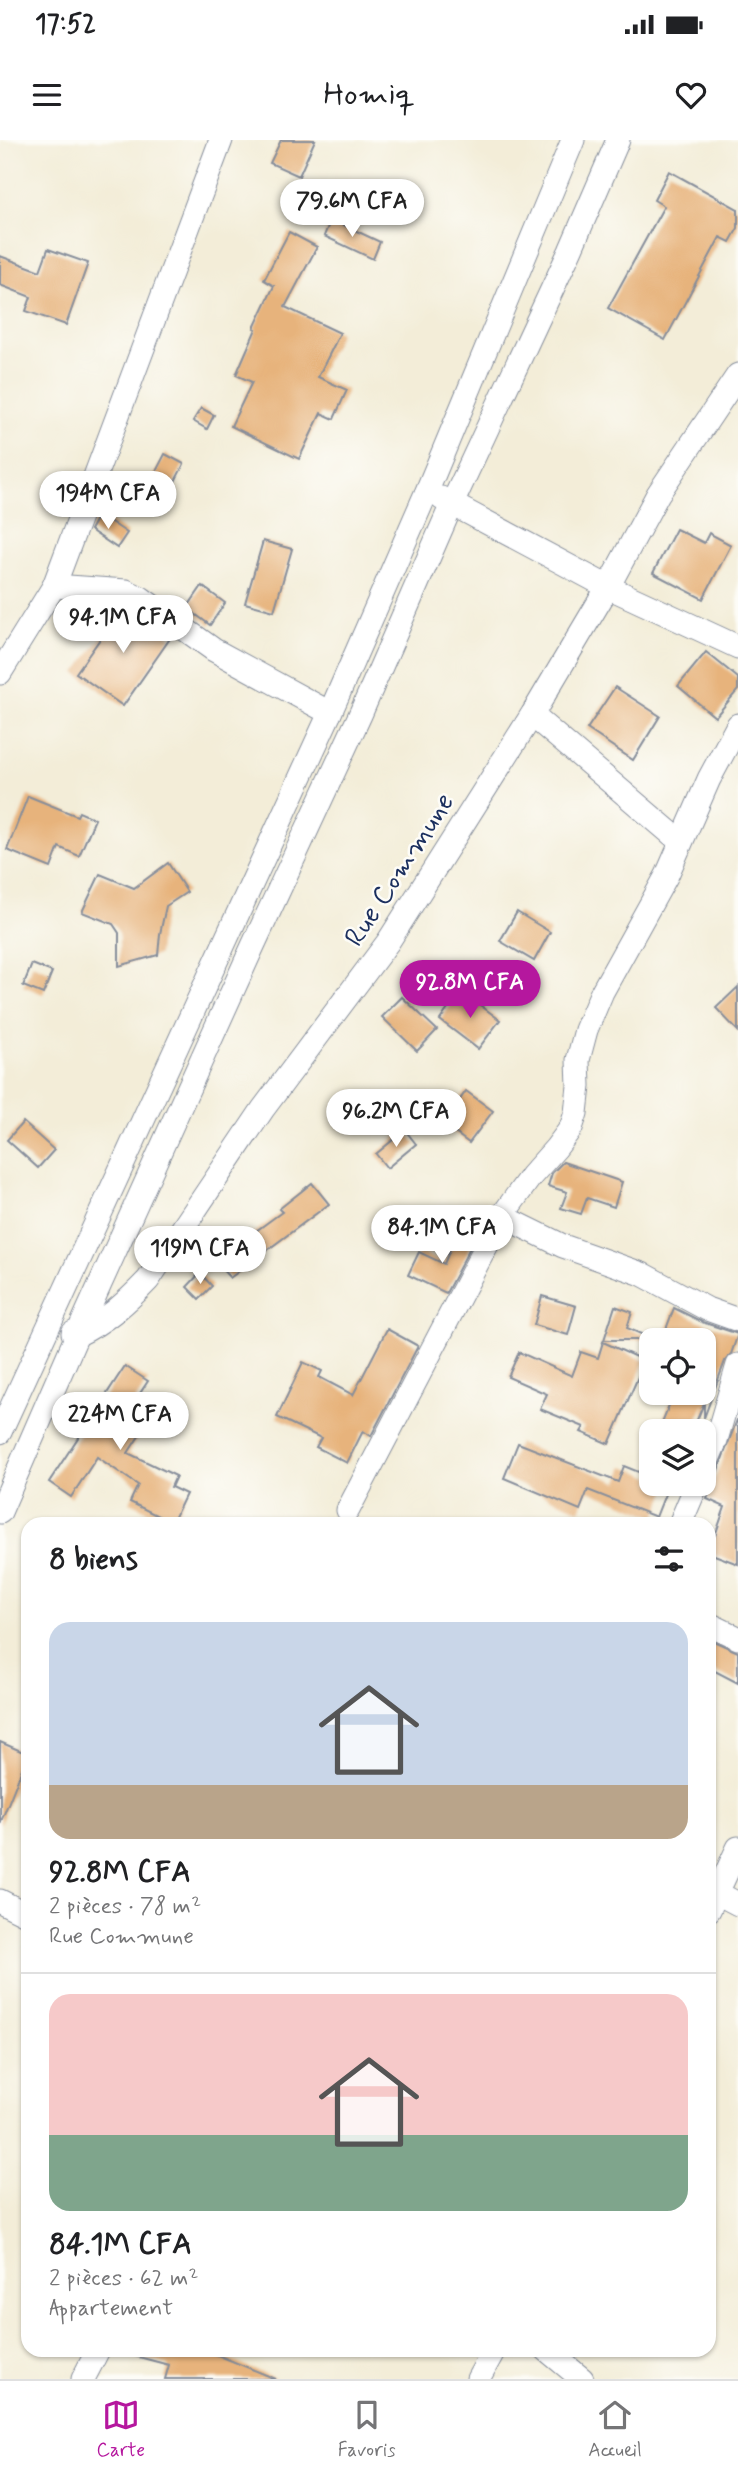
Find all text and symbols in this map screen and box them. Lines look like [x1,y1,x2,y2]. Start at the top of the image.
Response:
text: 17:52 [35,8,96,42]
text: Homiq [323,74,415,116]
icon: menu [28,76,66,114]
icon: heart [672,76,710,114]
pin: 79.6M CFA [272,180,432,239]
text: 79.6M CFA [296,187,408,217]
pin: 194M CFA [36,472,180,531]
text: 194M CFA [55,479,161,509]
pin: 94.1M CFA [43,596,203,655]
text: 94.1M CFA [69,603,177,633]
street label: Rue Commune [337,786,464,954]
pin: 92.8M CFA [390,960,550,1020]
text: 92.8M CFA [416,968,524,998]
pin: 96.2M CFA [316,1090,476,1149]
text: 96.2M CFA [342,1097,450,1127]
pin: 84.1M CFA [362,1206,522,1265]
text: 84.1M CFA [387,1213,497,1243]
pin: 119M CFA [128,1226,272,1286]
text: 119M CFA [150,1234,250,1264]
map controls [639,1328,716,1496]
button: locate [639,1328,716,1405]
pin: 224M CFA [48,1392,192,1452]
text: 224M CFA [68,1400,172,1430]
button: layers [639,1419,716,1496]
text: 8 biens [49,1540,138,1579]
icon: filters [650,1540,688,1578]
icon: home [306,1667,432,1793]
text: 92.8M CFA [49,1853,191,1892]
text: 2 pièces · 78 m² [49,1892,201,1922]
text: Rue Commune [49,1922,194,1952]
icon: home [306,2039,432,2165]
text: 84.1M CFA [49,2225,192,2264]
text: 2 pièces · 62 m² [49,2264,198,2294]
text: Appartement [49,2294,173,2324]
tab: Carte [96,2396,145,2463]
tab: Favoris [338,2396,396,2463]
tab: Accueil [588,2396,642,2463]

